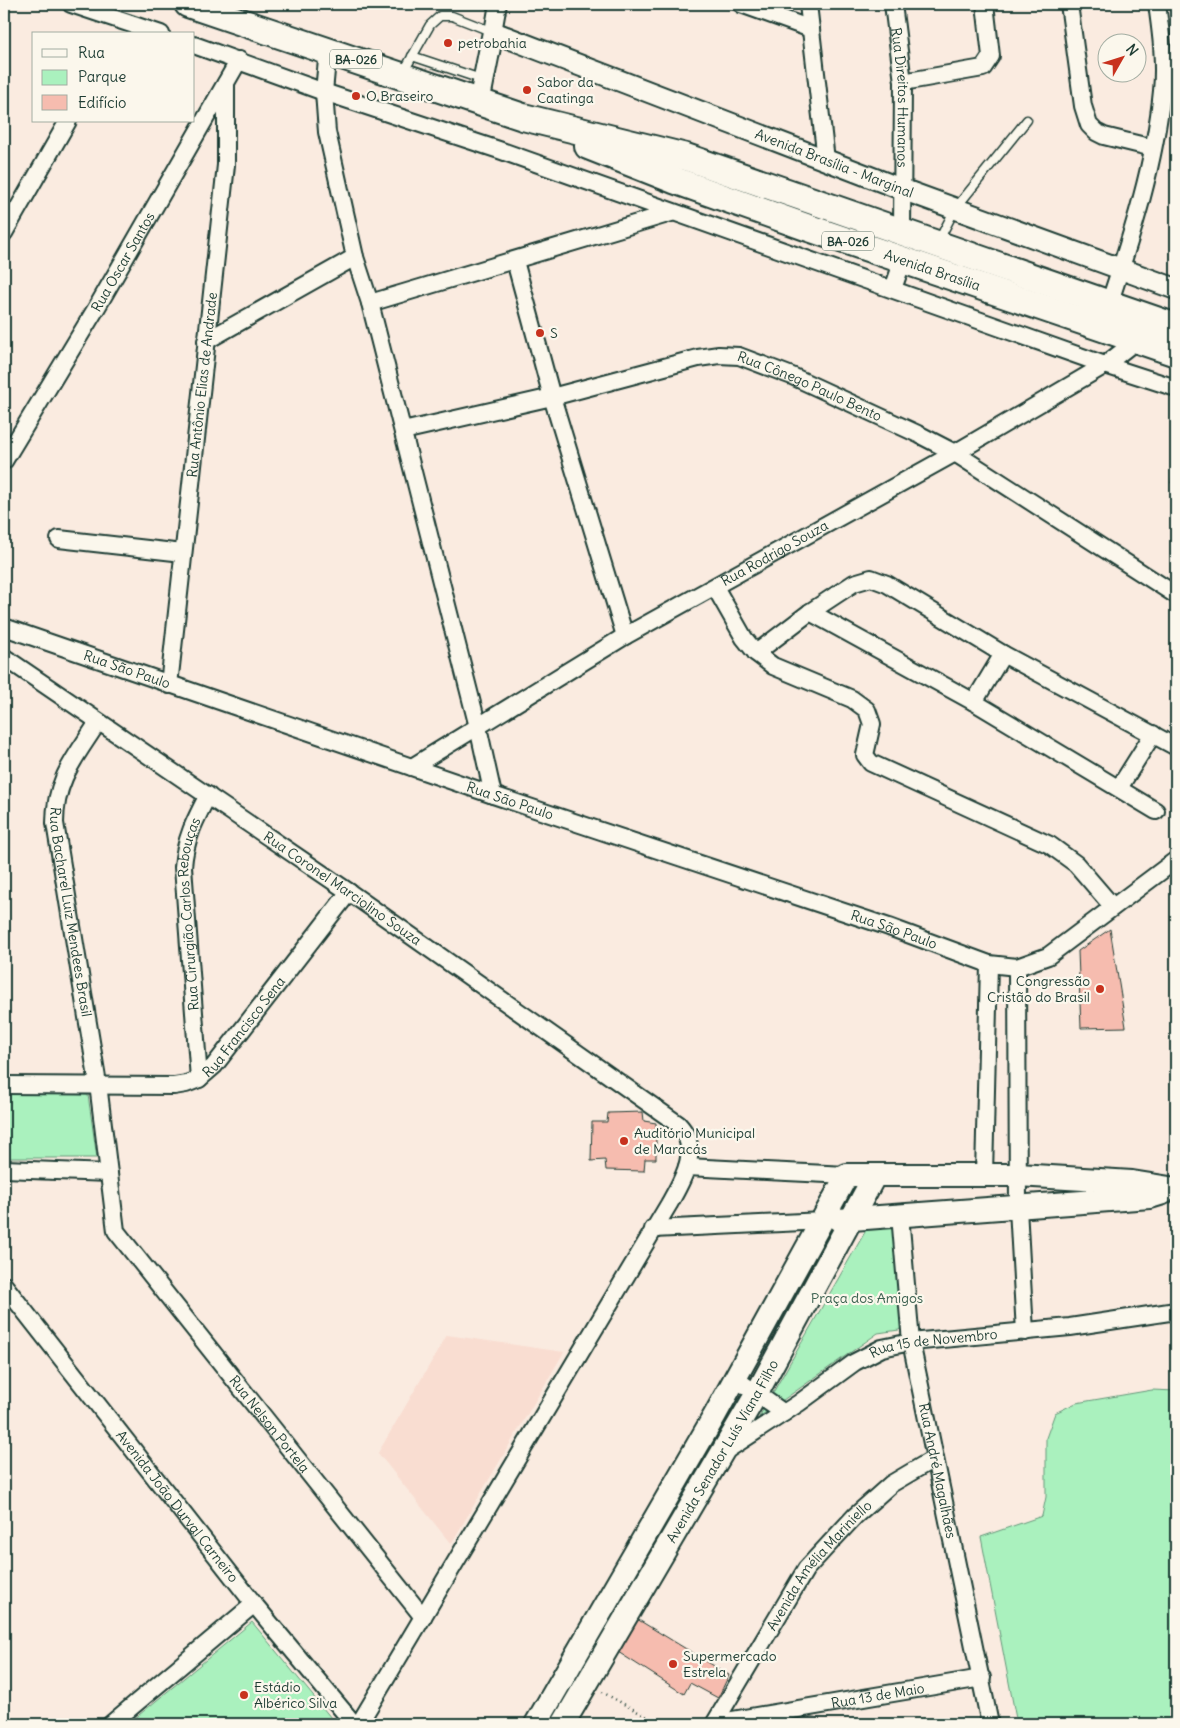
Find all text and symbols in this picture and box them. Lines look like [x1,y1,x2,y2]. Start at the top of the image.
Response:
street label: Rua Direitos Humanos [887,26,912,168]
legend [32,32,195,122]
north arrow [1098,32,1148,82]
place label: petrobahia [458,34,527,52]
marker: petrobahia [442,37,454,49]
text: N [1122,40,1142,59]
text: Rua [78,43,105,62]
road number: BA-026 [330,50,382,68]
text: Parque [78,67,126,86]
place label: Sabor da Caatinga [537,73,594,107]
marker: Sabor da Caatinga [521,84,533,96]
place label: O Braseiro [366,87,434,105]
marker: O Braseiro [350,90,362,102]
text: Edifício [78,93,126,112]
street label: Avenida Brasília - Marginal [752,125,916,202]
street label: Rua Oscar Santos [87,209,159,315]
road number: BA-026 [822,232,874,250]
street label: Avenida Brasília [882,245,983,295]
street label: Rua Antônio Elias de Andrade [183,291,221,478]
place label: S [550,324,558,342]
marker: S [534,327,546,339]
street label: Rua Cônego Paulo Bento [735,347,885,425]
street label: Rua Rodrigo Souza [718,516,831,590]
street label: Rua São Paulo [81,646,173,692]
street label: Rua São Paulo [464,778,556,824]
street label: Rua Bacharel Luiz Mendees Brasil [46,806,96,1018]
street label: Rua Cirurgião Carlos Rebouças [174,815,205,1011]
street label: Rua Coronel Marciolino Souza [260,827,425,949]
street label: Rua São Paulo [848,906,940,953]
place label: Congressão Cristão do Brasil [987,972,1090,1006]
street label: Rua Francisco Sena [198,973,289,1081]
marker: Congressão Cristão do Brasil [1094,983,1106,995]
place label: Auditório Municipal de Maracás [634,1124,755,1158]
marker: Auditório Municipal de Maracás [618,1135,630,1147]
park label: Praça dos Amigos [811,1289,923,1307]
street label: Rua 15 de Novembro [866,1325,998,1362]
street label: Avenida Senador Luís Viana Filho [662,1356,782,1546]
street label: Rua Nelson Portela [225,1372,314,1476]
street label: Rua André Magalhães [915,1401,960,1540]
street label: Avenida João Durval Carneiro [112,1426,243,1586]
street label: Avenida Amélia Mariniello [763,1496,876,1634]
place label: Supermercado Estrela [683,1647,777,1681]
marker: Supermercado Estrela [667,1658,679,1670]
place label: Estádio Albérico Silva [254,1678,337,1712]
street label: Rua 13 de Maio [830,1679,926,1712]
marker: Estádio Albérico Silva [238,1689,250,1701]

